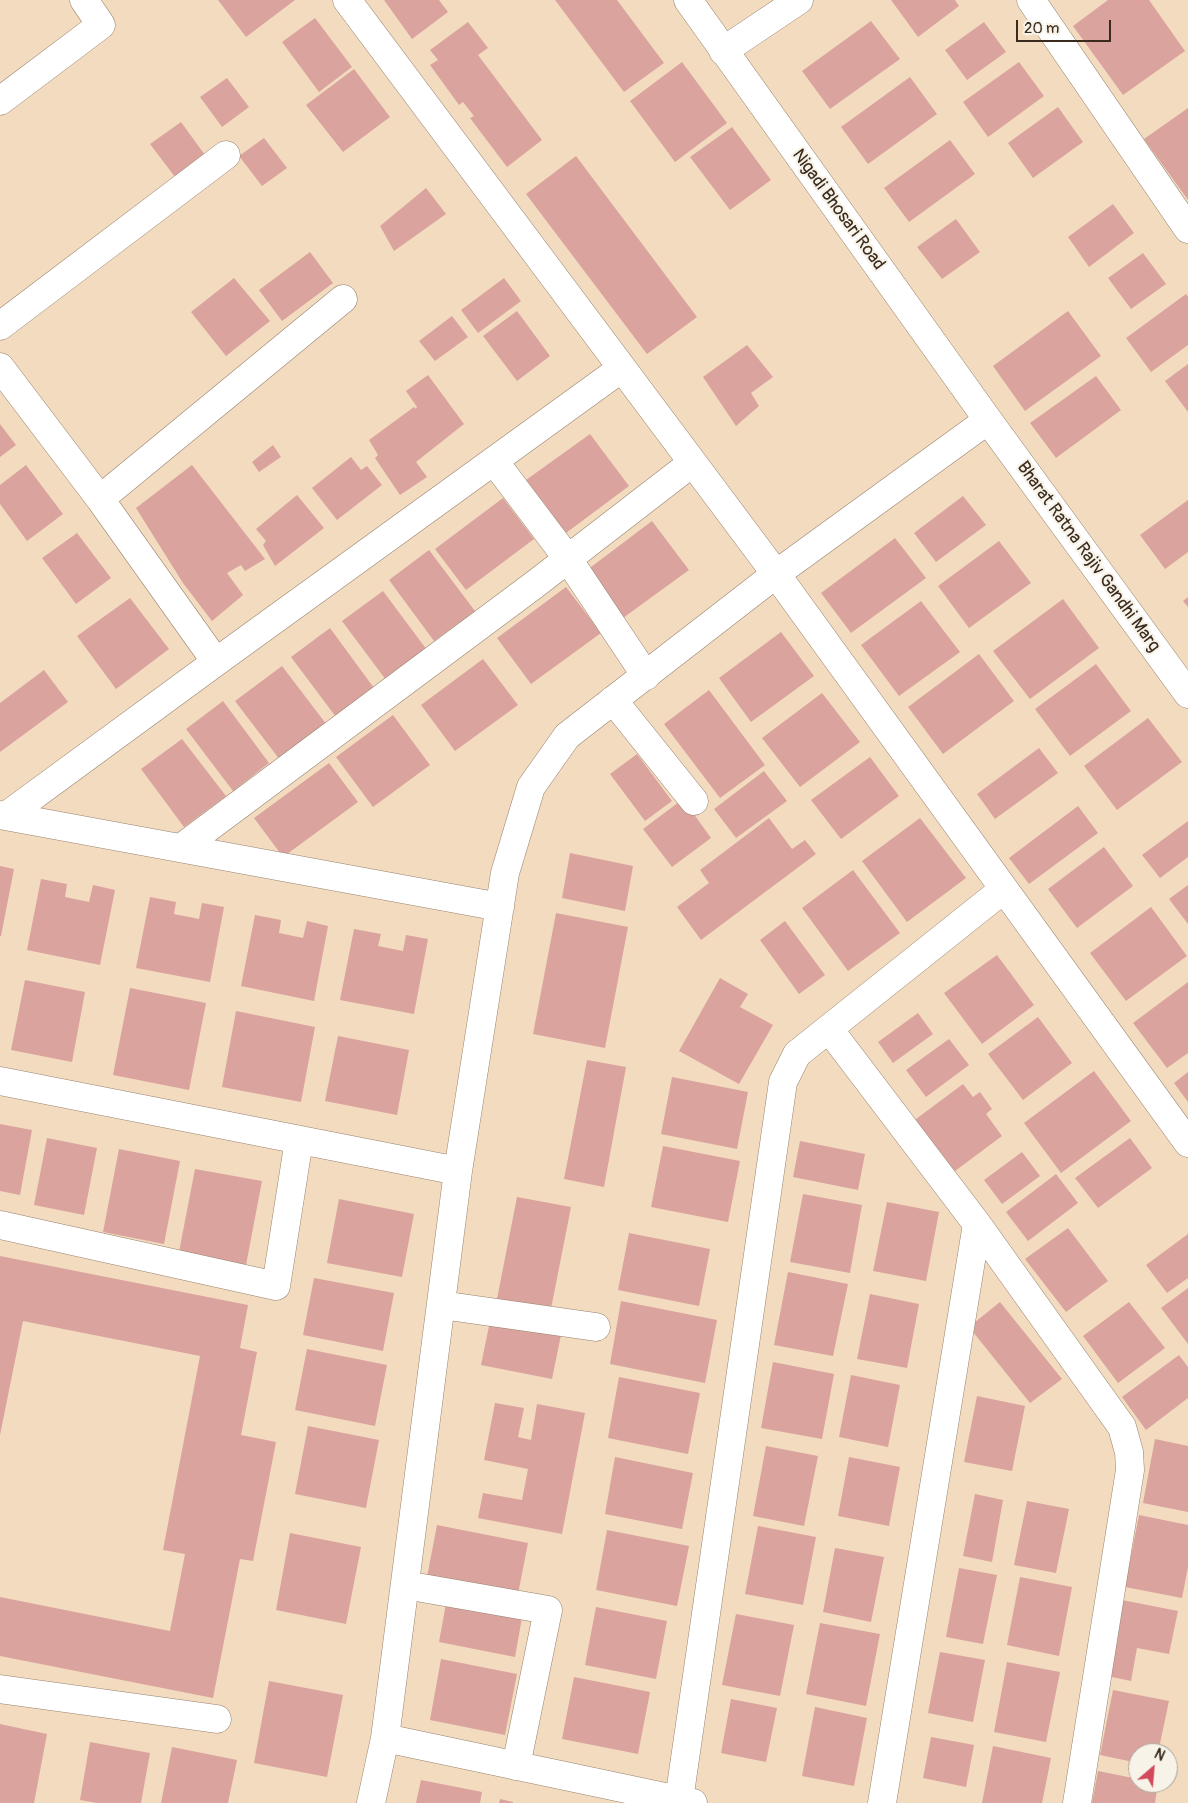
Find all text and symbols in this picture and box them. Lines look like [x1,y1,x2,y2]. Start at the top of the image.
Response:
scale bar [1018,10,1113,42]
text: 20 m [1024,19,1059,38]
street label: Nigadi Bhosari Road [787,145,889,275]
street label: Bharat Ratna Rajiv Gandhi Marg [1012,457,1164,657]
north arrow [1128,1743,1178,1793]
text: N [1152,1745,1168,1765]

